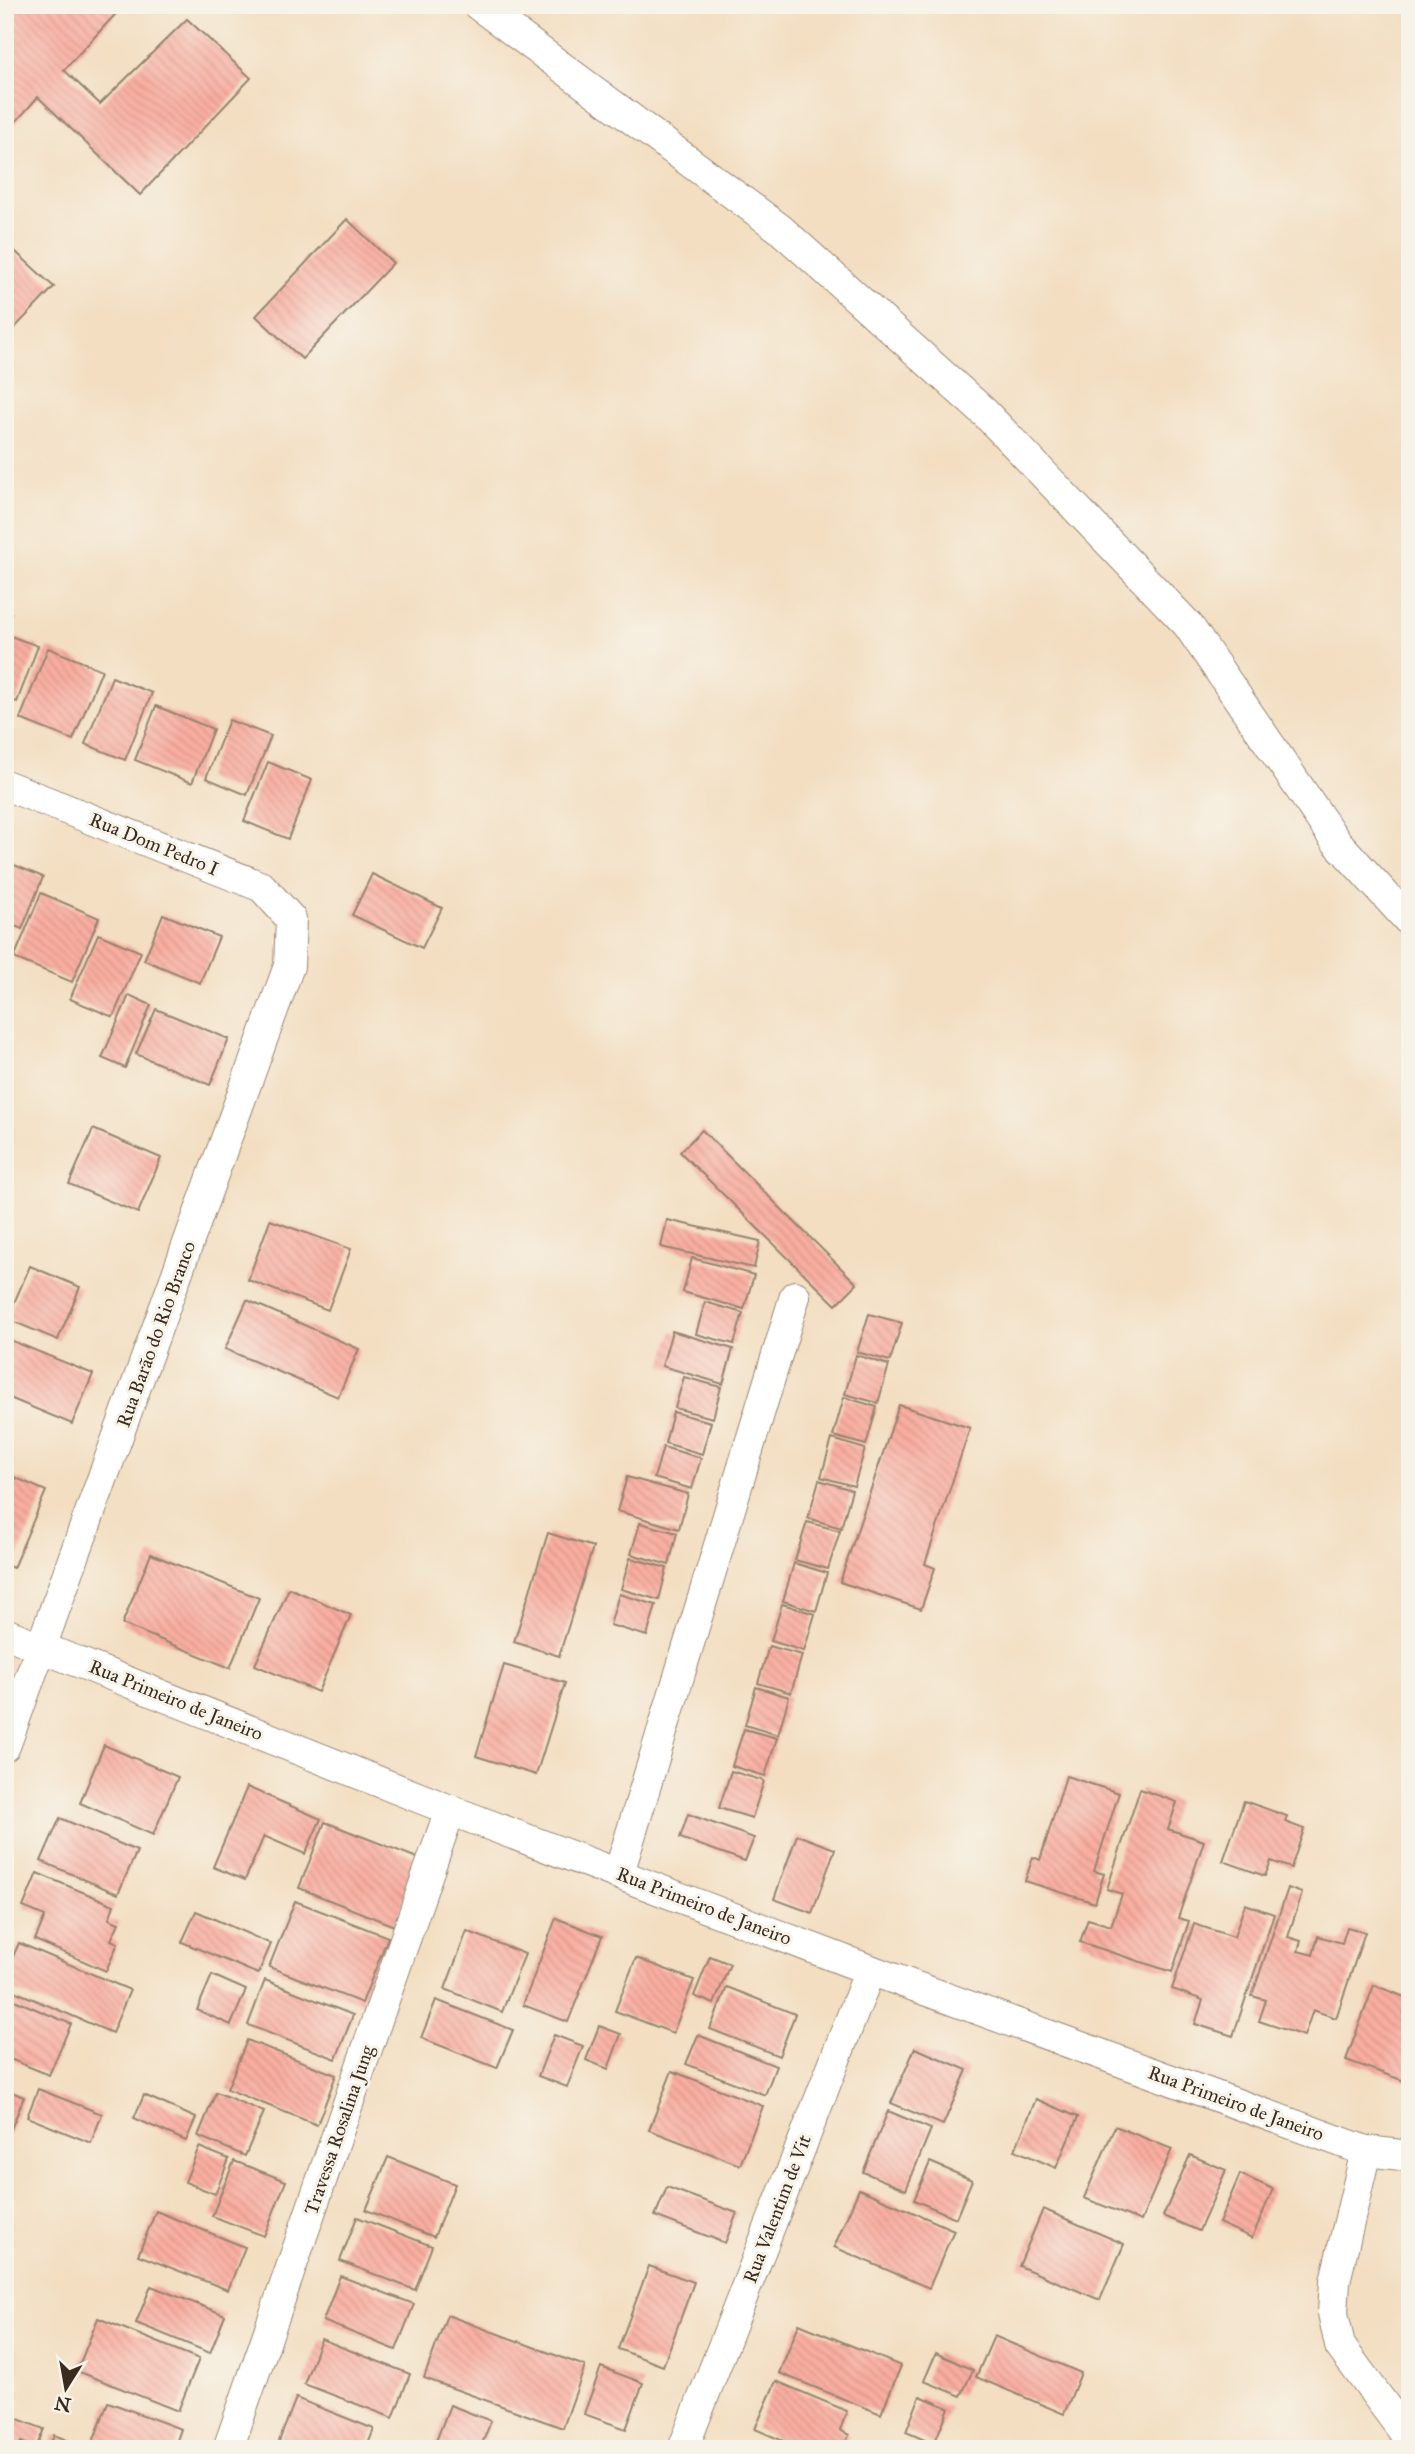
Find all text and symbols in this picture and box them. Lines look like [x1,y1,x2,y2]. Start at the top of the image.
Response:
street label: Rua Dom Pedro I [86,808,222,880]
street label: Rua Barão do Rio Branco [112,1238,200,1430]
street label: Rua Primeiro de Janeiro [85,1655,267,1746]
street label: Rua Primeiro de Janeiro [613,1862,795,1951]
street label: Travessa Rosalina Jung [299,2042,380,2218]
street label: Rua Primeiro de Janeiro [1145,2060,1327,2147]
street label: Rua Valentim de Vit [738,2131,816,2286]
north arrow [32,2352,102,2422]
text: N [53,2391,73,2417]

